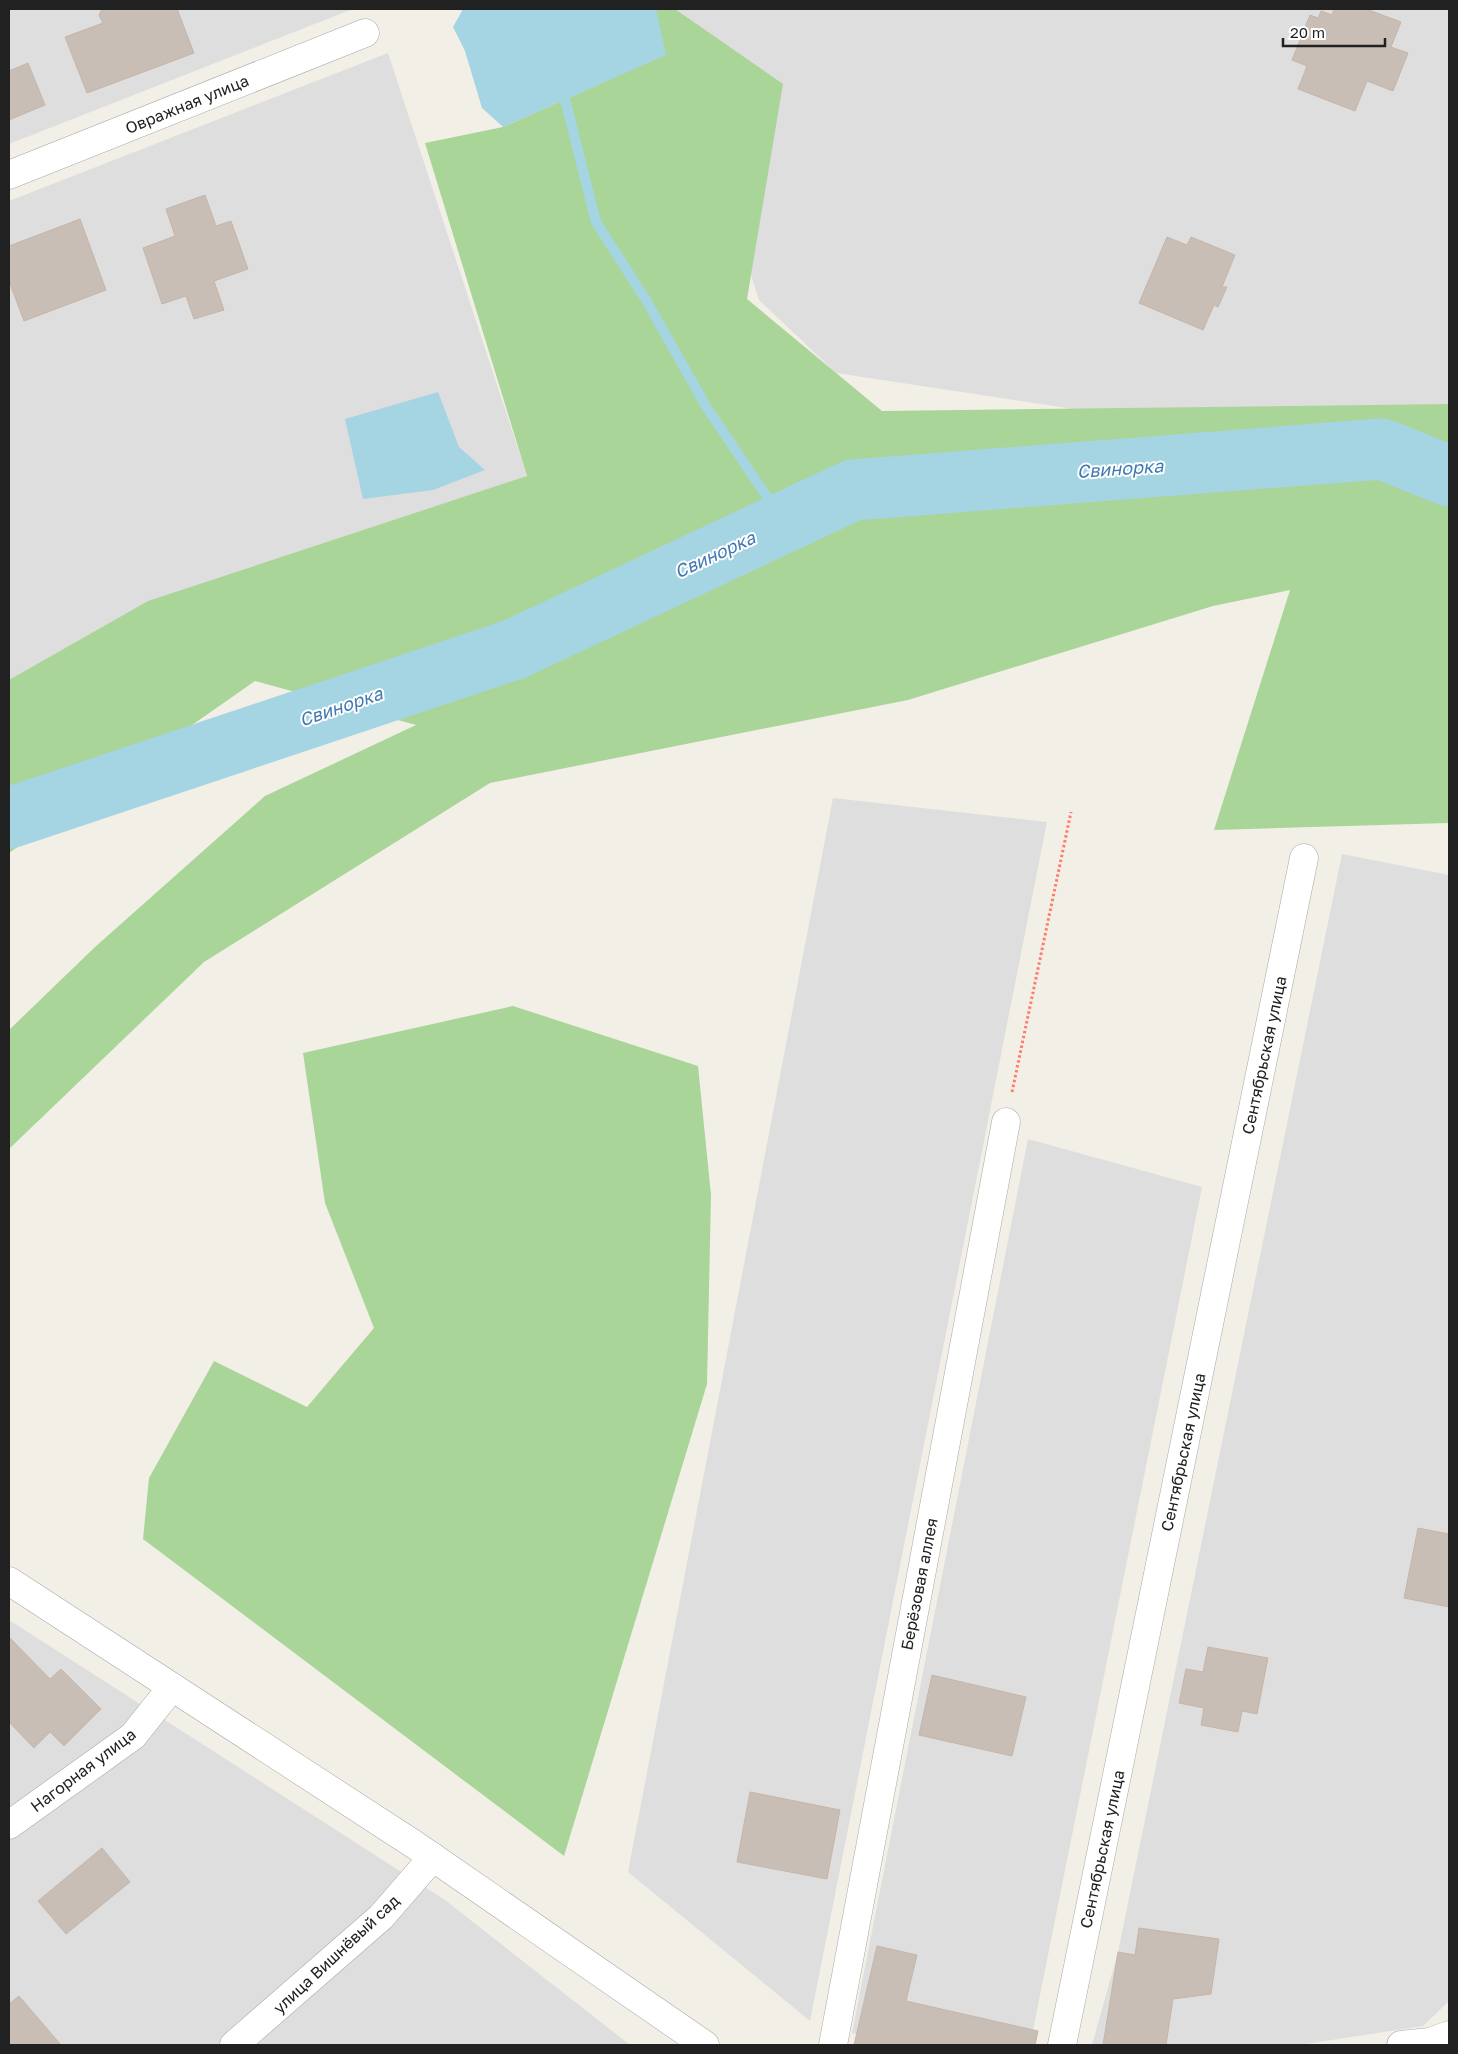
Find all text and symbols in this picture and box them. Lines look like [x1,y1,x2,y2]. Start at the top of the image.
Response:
scale bar [1283,15,1386,47]
text: 20 m [1290,23,1325,41]
street label: Овражная улица [122,70,252,138]
water label: Свинорка [1076,454,1165,482]
water label: Свинорка [671,525,759,582]
water label: Свинорка [296,681,386,731]
street label: Сентябрьская улица [1237,974,1291,1136]
street label: Сентябрьская улица [1156,1371,1210,1533]
street label: Берёзовая аллея [896,1516,942,1652]
street label: Нагорная улица [26,1724,140,1816]
street label: Сентябрьская улица [1075,1768,1129,1930]
street label: улица Вишнёвый сад [269,1890,403,2018]

